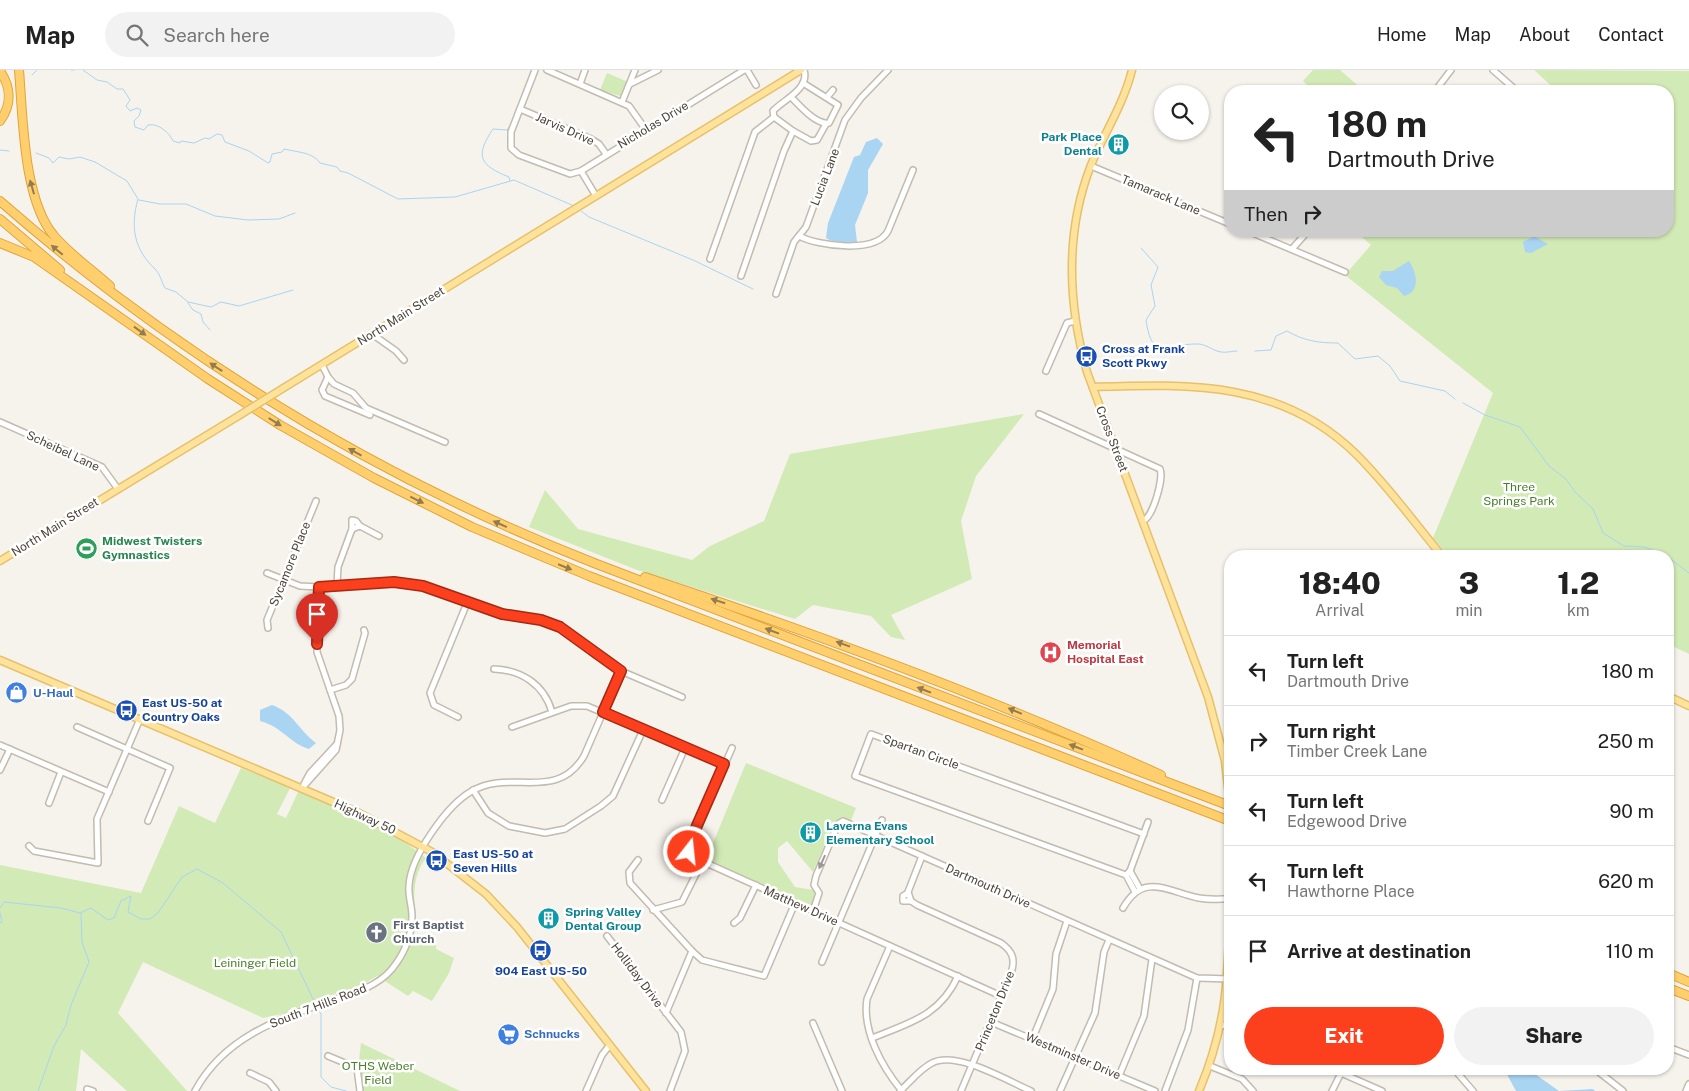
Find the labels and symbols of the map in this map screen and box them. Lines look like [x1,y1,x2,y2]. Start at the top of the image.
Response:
street label: Nicholas Drive [615,98,691,152]
street label: Jarvis Drive [533,110,597,148]
place label: Park Place Dental [1041,130,1102,158]
building icon: Park Place Dental [1106,132,1130,156]
street label: Lucia Lane [808,146,842,208]
street label: Tamarack Lane [1119,172,1203,218]
one-way arrow [28,179,36,194]
one-way arrow [51,245,63,256]
street label: North Main Street [355,283,447,348]
one-way arrow [133,326,147,336]
place label: Cross at Frank Scott Pkwy [1102,342,1185,370]
bus stop icon: Cross at Frank Scott Pkwy [1074,344,1098,368]
one-way arrow [209,363,223,372]
street label: Cross Street [1093,404,1131,474]
one-way arrow [268,417,281,426]
street label: Scheibel Lane [24,428,102,474]
one-way arrow [347,448,362,456]
park label: Three Springs Park [1483,480,1555,508]
street label: North Main Street [9,494,101,559]
one-way arrow [410,496,424,504]
street label: Sycamore Place [267,519,313,608]
one-way arrow [493,520,507,528]
place label: Midwest Twisters Gymnastics [102,534,202,562]
sports icon: Midwest Twisters Gymnastics [74,536,98,560]
one-way arrow [558,563,573,571]
pin [296,593,338,644]
one-way arrow [710,597,725,605]
one-way arrow [765,627,779,635]
place label: Memorial Hospital East [1067,638,1144,666]
one-way arrow [835,640,850,648]
hospital icon: Memorial Hospital East [1039,640,1063,664]
shop icon: U-Haul [5,681,29,705]
one-way arrow [917,685,931,693]
place label: U-Haul [33,686,74,700]
place label: East US-50 at Country Oaks [142,696,222,724]
bus stop icon: East US-50 at Country Oaks [114,698,138,722]
one-way arrow [1008,707,1022,715]
street label: Spartan Circle [881,732,961,772]
one-way arrow [1069,743,1083,751]
street label: Highway 50 [332,797,398,837]
place label: Laverna Evans Elementary School [826,819,935,847]
building icon: Laverna Evans Elementary School [798,821,822,845]
position arrow [662,825,714,877]
place label: East US-50 at Seven Hills [453,847,533,875]
bus stop icon: East US-50 at Seven Hills [425,849,449,873]
one-way arrow [817,855,825,869]
street label: Dartmouth Drive [943,861,1033,911]
street label: Matthew Drive [761,883,841,929]
place label: Spring Valley Dental Group [565,905,642,933]
building icon: Spring Valley Dental Group [537,907,561,931]
place label: First Baptist Church [393,918,464,946]
church icon: First Baptist Church [365,920,389,944]
bus stop icon: 904 East US-50 [529,938,553,962]
street label: Holliday Drive [608,940,666,1010]
park label: Leininger Field [214,956,296,970]
place label: 904 East US-50 [495,964,587,978]
street label: Princeton Drive [973,969,1018,1053]
street label: South 7 Hills Road [267,981,369,1031]
supermarket icon: Schnucks [496,1022,520,1046]
place label: Schnucks [524,1027,580,1041]
street label: Westminster Drive [1023,1030,1123,1082]
park label: OTHS Weber Field [342,1059,414,1087]

